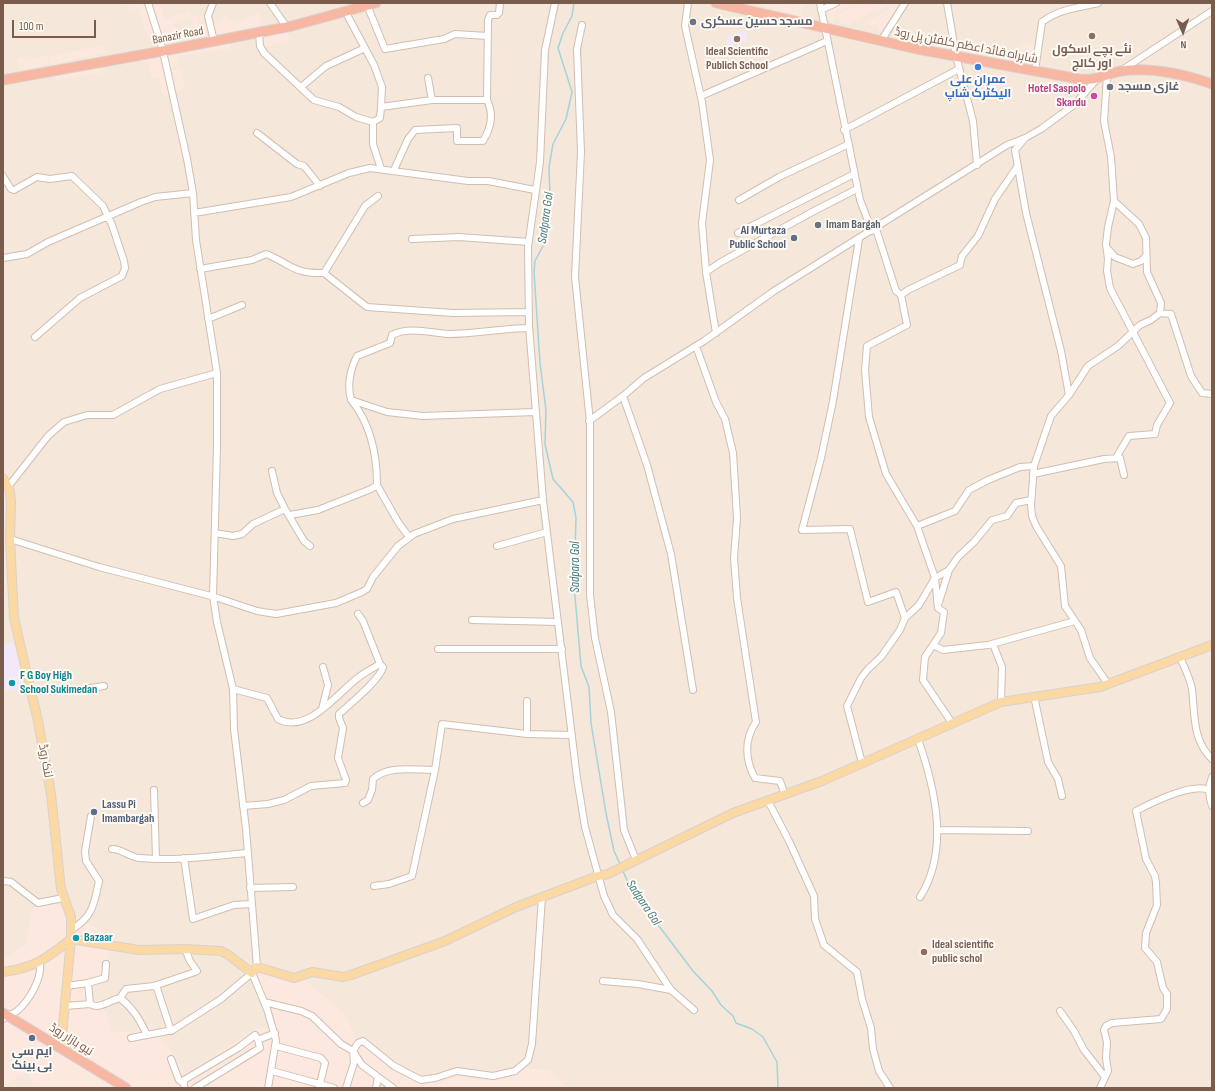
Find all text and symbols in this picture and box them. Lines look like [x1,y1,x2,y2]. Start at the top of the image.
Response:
scale bar [14,12,98,38]
north arrow [1163,12,1203,52]
place label: مسجد حسین عسکری [701,15,813,29]
marker: مسجد حسین عسکری [688,17,698,27]
text: 100 m [19,19,44,34]
street label: Banazir Road [151,24,205,48]
street label: شاہراہ قائد اعظم کلفٹن پل روڈ [893,25,1039,67]
marker: نئے بچے اسکول اور کالج [1087,31,1097,41]
marker: Ideal Scientific Publich School [732,34,742,44]
text: N [1180,38,1187,51]
place label: نئے بچے اسکول اور کالج [1052,43,1132,71]
place label: Ideal Scientific Publich School [706,45,768,73]
marker: عمران علی الیکٹرک شاپ [973,62,983,72]
place label: عمران علی الیکٹرک شاپ [945,73,1011,101]
place label: غازی مسجد [1118,80,1179,94]
place label: Hotel Saspolo Skardu [1028,82,1086,110]
marker: غازی مسجد [1105,82,1115,92]
marker: Hotel Saspolo Skardu [1089,91,1099,101]
water label: Sadpara Gol [535,191,557,245]
place label: Imam Bargah [826,218,881,232]
marker: Imam Bargah [813,220,823,230]
place label: Al Murtaza Public School [729,224,786,252]
marker: Al Murtaza Public School [789,233,799,243]
water label: Sadpara Gol [568,541,584,593]
place label: F G Boy High School Sukimedan [20,669,97,697]
marker: F G Boy High School Sukimedan [7,678,17,688]
street label: لنک روڈ [35,743,55,779]
place label: Lassu Pi Imambargah [102,798,154,826]
marker: Lassu Pi Imambargah [89,807,99,817]
water label: Sadpara Gol [622,877,664,929]
place label: Bazaar [84,931,113,945]
marker: Bazaar [71,933,81,943]
place label: Ideal scientific public schol [932,938,994,966]
marker: Ideal scientific public schol [919,947,929,957]
street label: نیو بازار روڈ [46,1021,96,1059]
marker: ایم سی بی بینک [27,1033,37,1043]
place label: ایم سی بی بینک [12,1045,52,1073]

